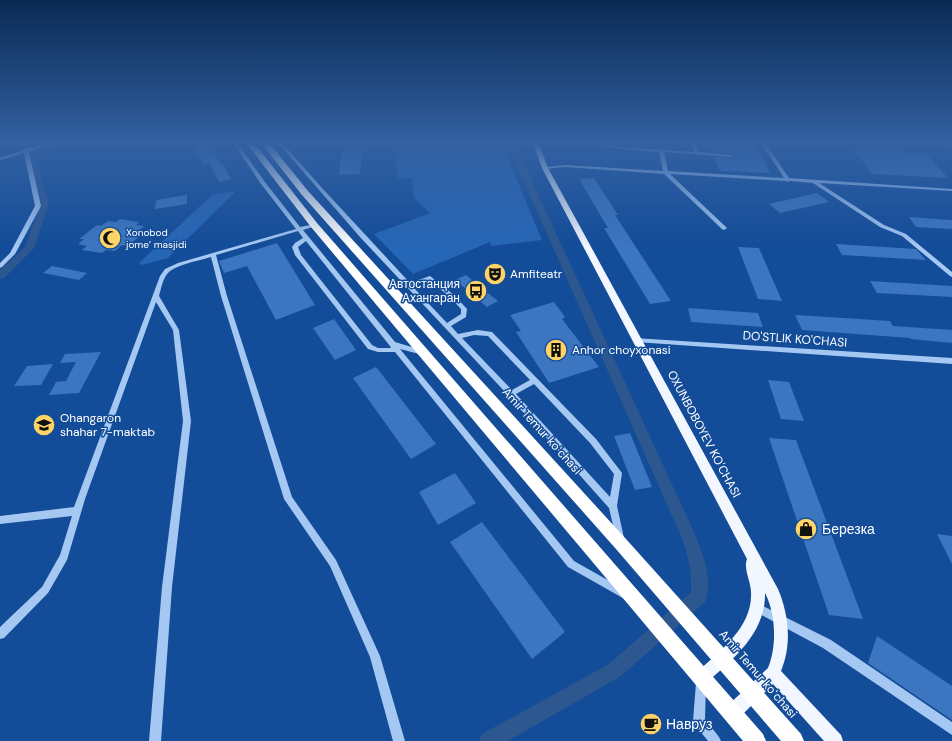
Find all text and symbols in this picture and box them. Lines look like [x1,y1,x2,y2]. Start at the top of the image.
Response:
mosque icon: Xonobod jome’ masjidi [97,225,123,251]
place label: Xonobod jome’ masjidi [125,226,187,251]
theatre icon: Amfiteatr [482,261,508,287]
place label: Amfiteatr [510,266,563,282]
place label: Автостанция Ахангаран [389,276,460,306]
bus stop icon: Автостанция Ахангаран [463,278,489,304]
street label: DO'STLIK KO'CHASI [742,327,848,351]
building icon: Anhor choyxonasi [543,337,569,363]
place label: Anhor choyxonasi [572,342,671,358]
street label: OXUNBOBOYEV KO'CHASI [664,368,744,500]
street label: Amir Temur koʻchasi [499,384,585,478]
place label: Ohangaron shahar 7-maktab [60,410,155,440]
school or university icon: Ohangaron shahar 7-maktab [31,412,57,438]
shop icon: Березка [793,516,819,542]
place label: Березка [822,520,875,538]
street label: Amir Temur koʻchasi [715,627,801,721]
cafe icon: Навруз [638,711,664,737]
place label: Навруз [666,715,712,733]

